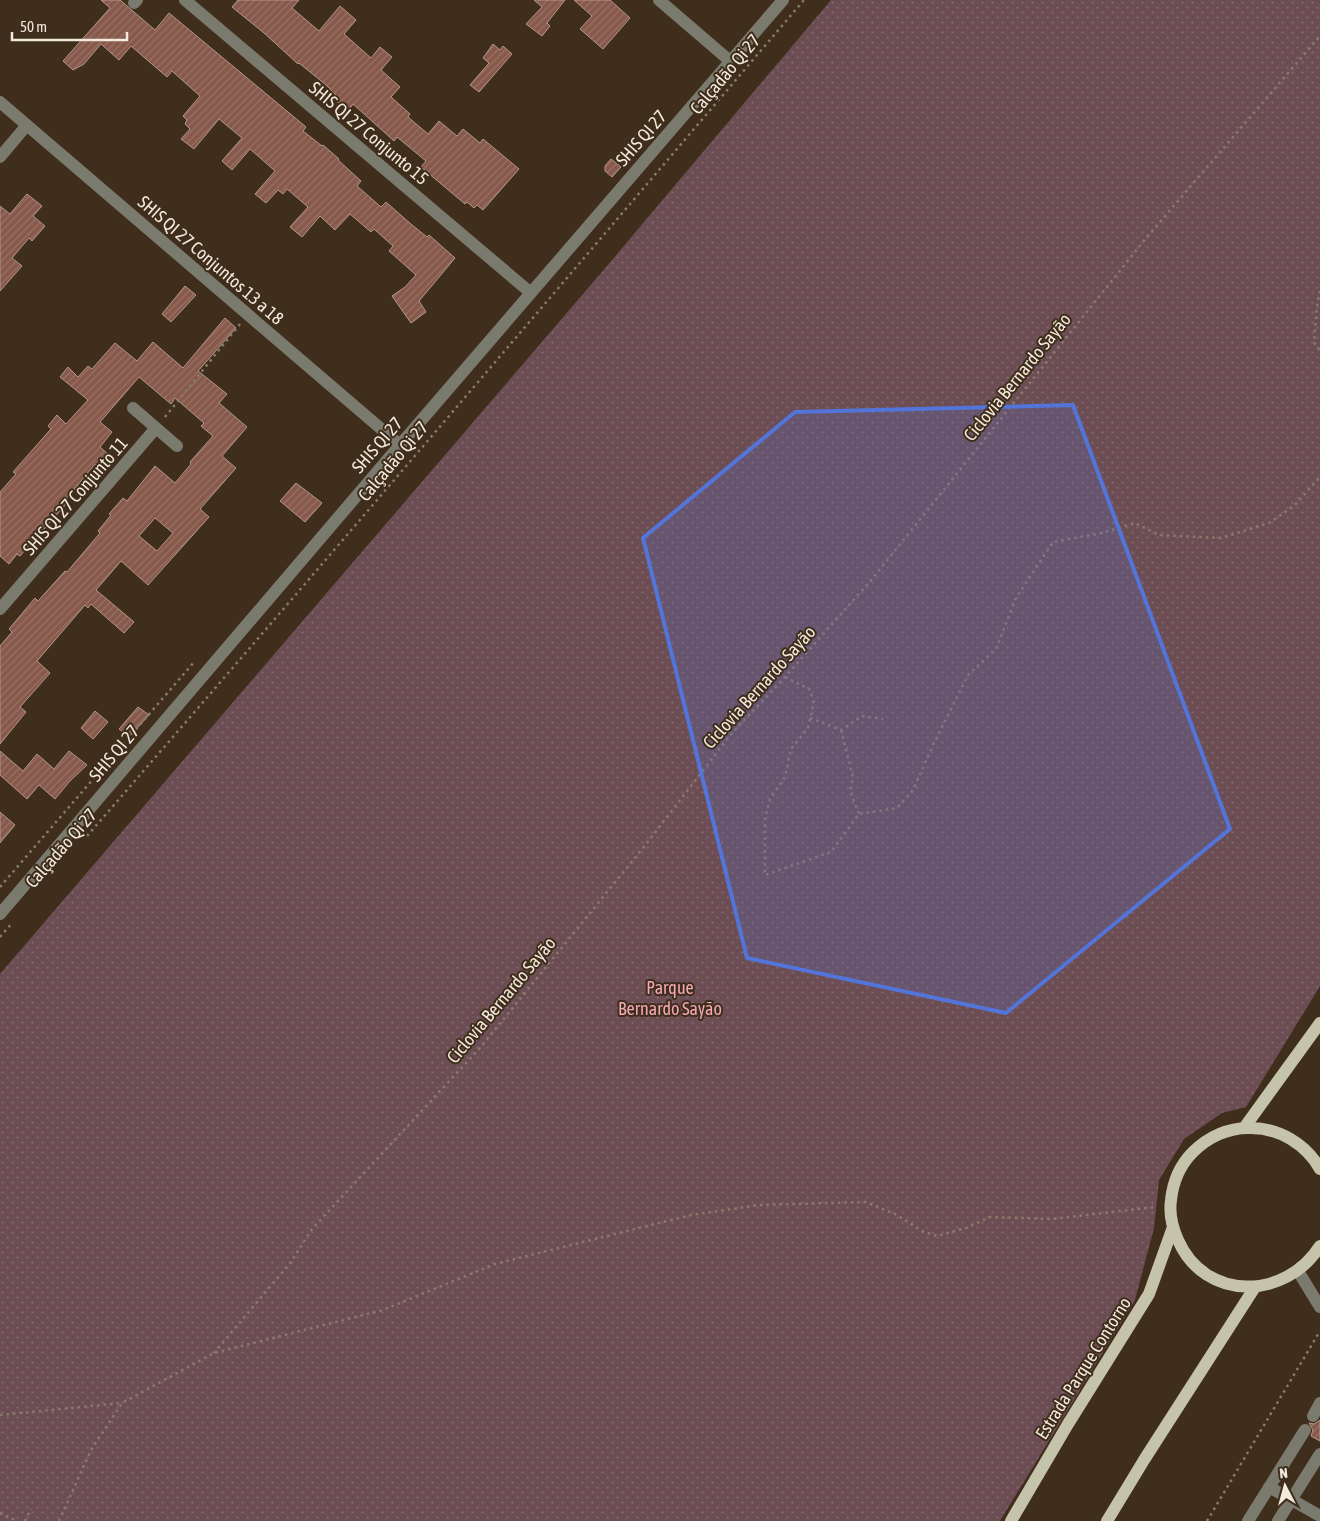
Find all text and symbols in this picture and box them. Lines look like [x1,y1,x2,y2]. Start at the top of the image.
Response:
scale bar [12,10,128,42]
text: 50 m [20,18,47,35]
street label: Calçadão Qi 27 [685,30,765,118]
street label: SHIS QI 27 Conjunto 15 [305,77,433,189]
street label: SHIS QI 27 [611,106,671,170]
street label: SHIS QI 27 Conjuntos 13 a 18 [134,191,288,329]
street label: Ciclovia Bernardo Sayão [959,309,1075,445]
street label: SHIS QI 27 [347,413,407,477]
street label: Calçadão Qi 27 [353,417,433,505]
street label: SHIS QI 27 Conjunto 11 [18,433,132,559]
street label: Ciclovia Bernardo Sayão [698,621,820,753]
street label: SHIS QI 27 [84,721,144,785]
street label: Calçadão Qi 27 [21,804,101,892]
street label: Ciclovia Bernardo Sayão [442,933,560,1067]
park label: Parque Bernardo Sayão [618,977,722,1019]
street label: Estrada Parque Contorno [1031,1293,1135,1443]
north arrow [1260,1461,1310,1511]
text: N [1279,1465,1289,1481]

